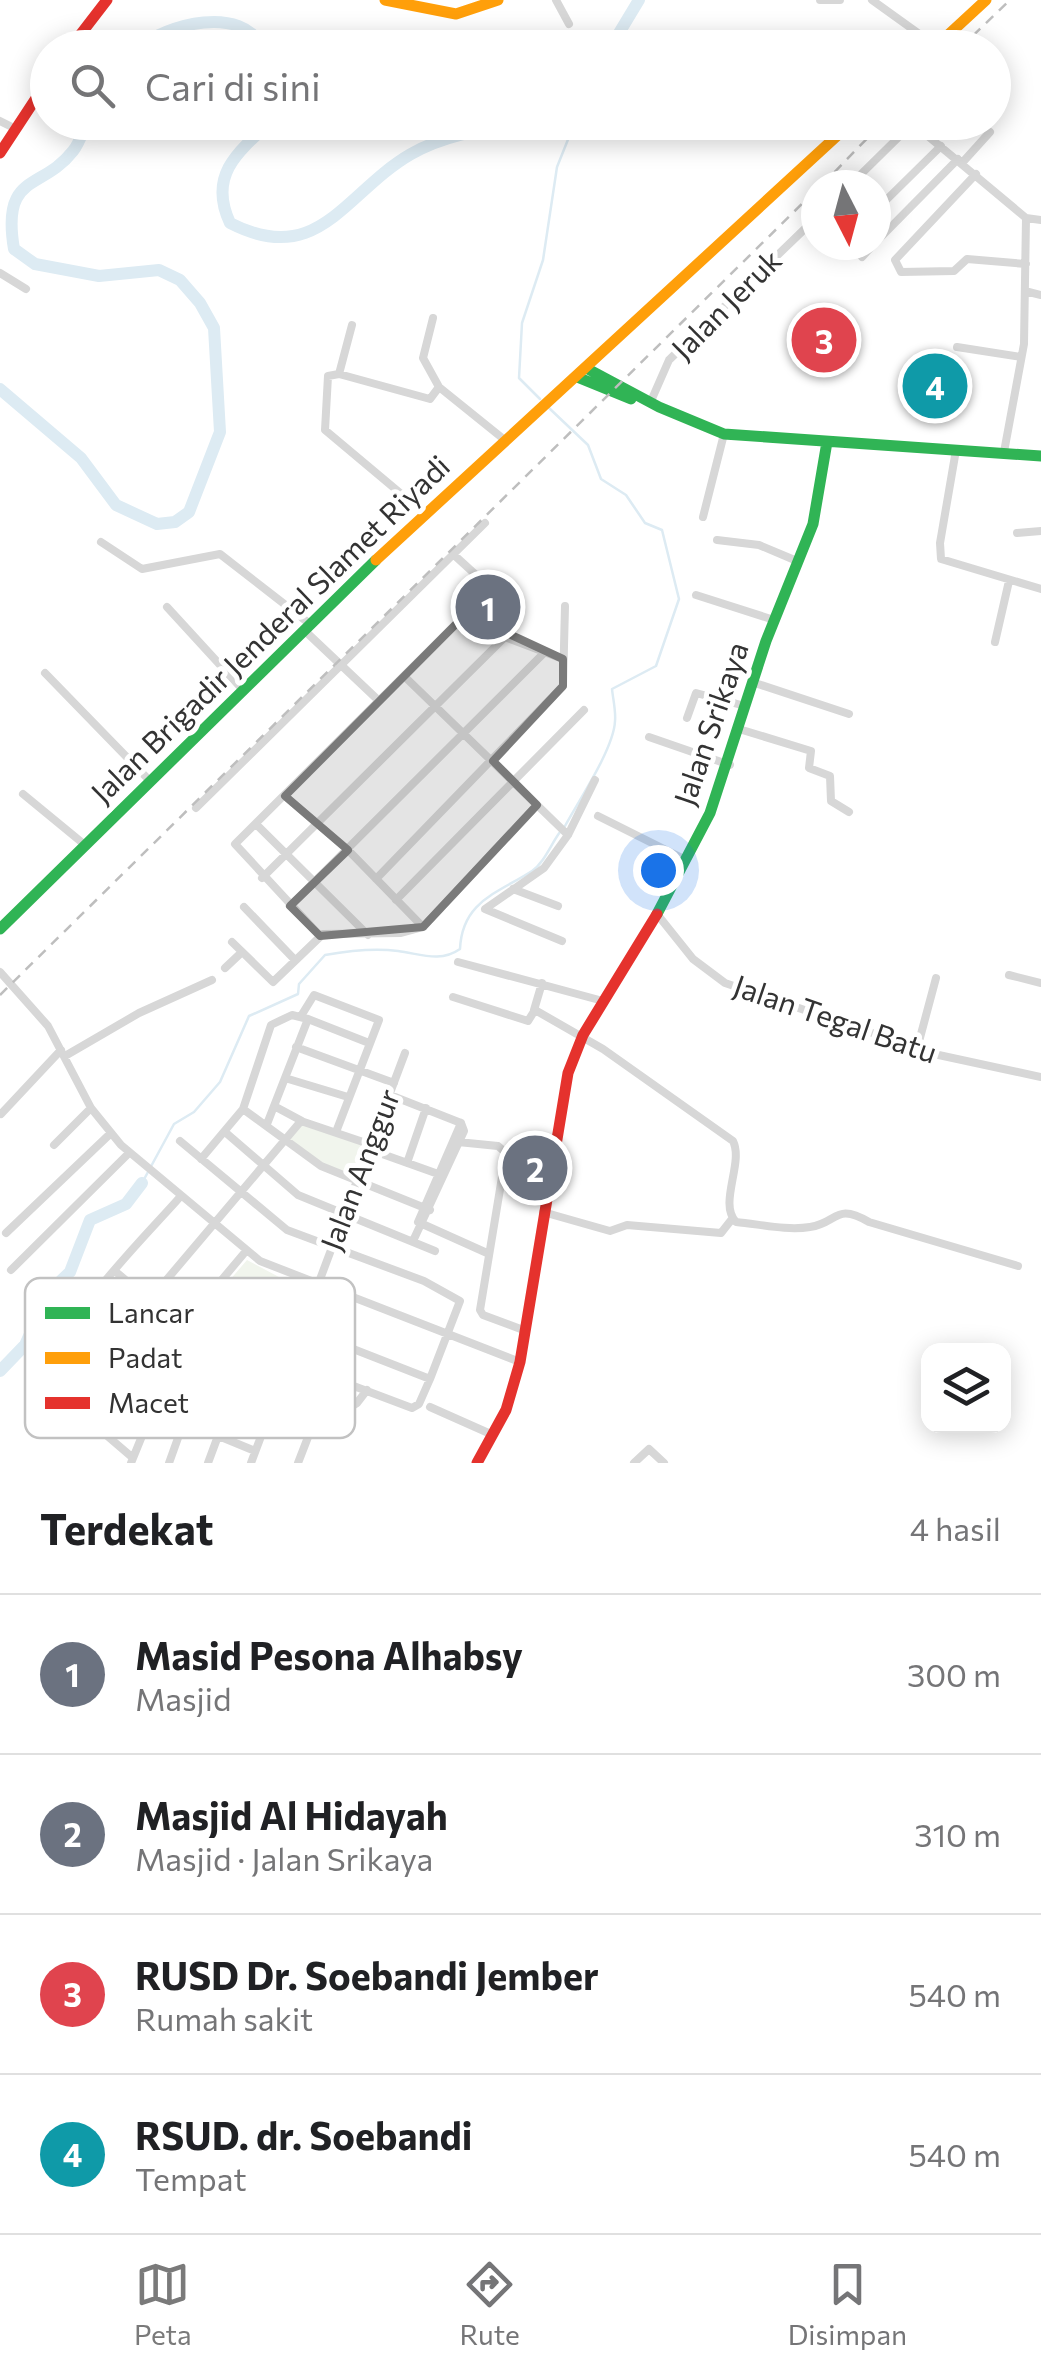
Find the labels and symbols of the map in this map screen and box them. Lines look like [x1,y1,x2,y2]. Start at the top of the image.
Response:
north arrow [801,170,891,260]
street label: Jalan Jeruk [663,241,788,366]
pin: 3 [792,302,856,378]
pin: 4 [902,348,968,424]
street label: Jalan Brigadir Jenderal Slamet Riyadi [82,447,456,810]
pin: 1 [456,570,520,644]
street label: Jalan Srikaya [664,637,755,810]
your location [633,845,684,896]
street label: Jalan Tegal Batu [729,966,942,1070]
street label: Jalan Anggur [311,1083,406,1255]
pin: 2 [502,1130,568,1206]
legend [25,1278,355,1438]
text: Lancar [108,1295,194,1329]
text: Padat [108,1340,183,1374]
text: Macet [108,1385,189,1419]

